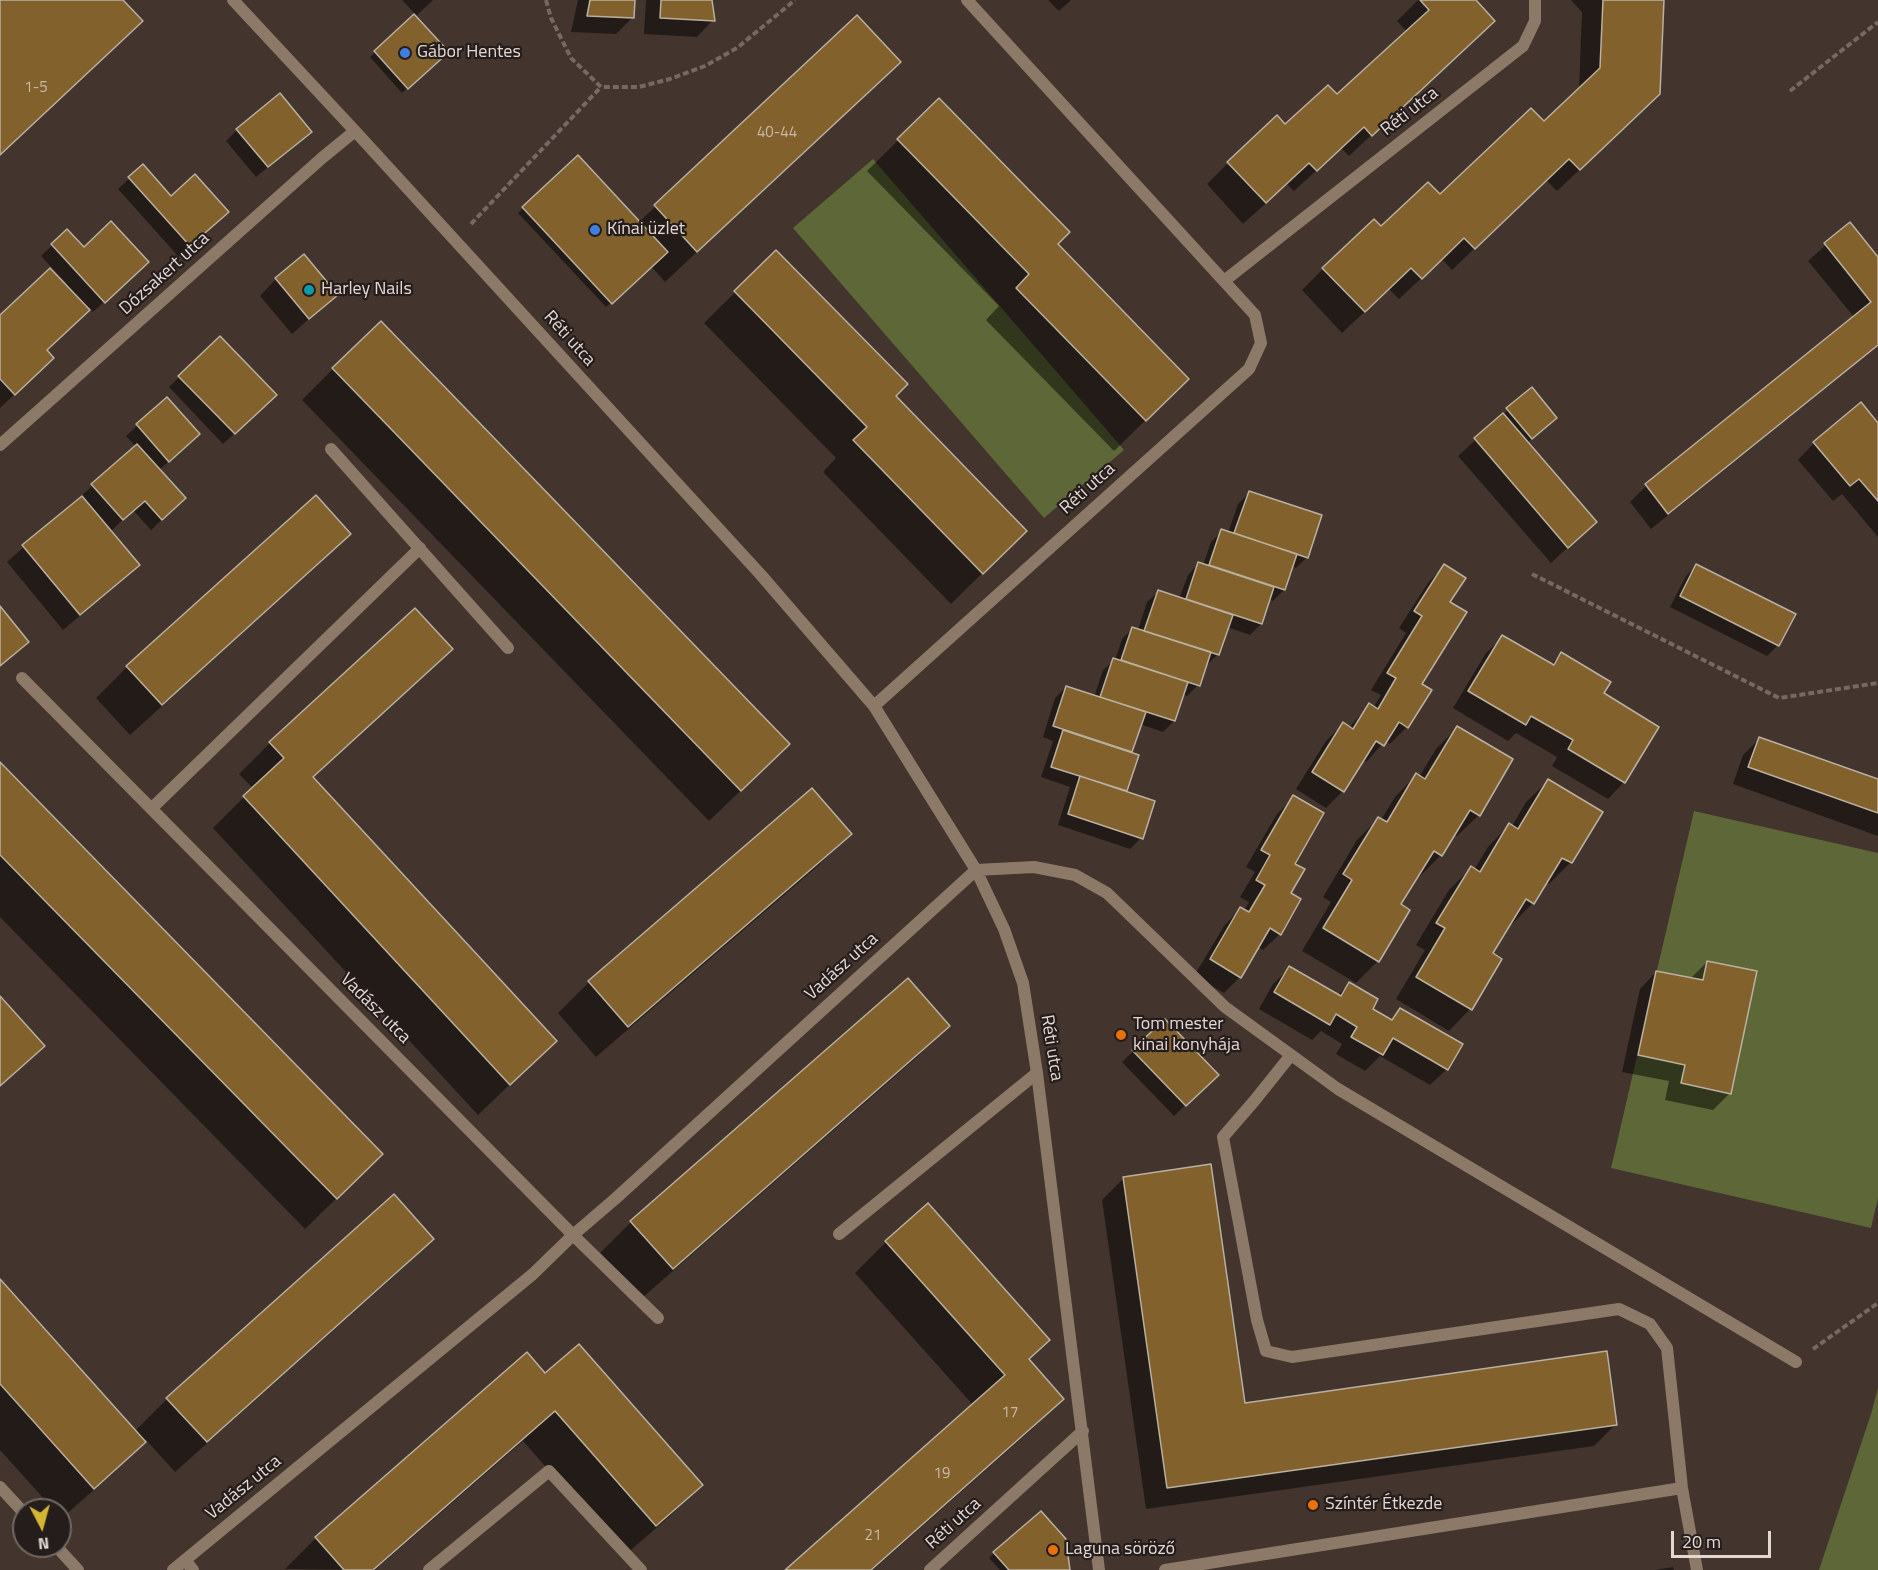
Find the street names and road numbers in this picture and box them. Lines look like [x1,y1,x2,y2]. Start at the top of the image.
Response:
street label: Réti utca [1377,83,1443,141]
street label: Dózsakert utca [116,228,214,320]
street label: Réti utca [539,307,599,371]
street label: Réti utca [1056,459,1120,519]
street label: Vadász utca [801,929,883,1005]
street label: Vadász utca [335,969,415,1049]
street label: Réti utca [1035,1013,1067,1083]
street label: Vadász utca [202,1451,286,1525]
street label: Réti utca [922,1494,986,1554]

